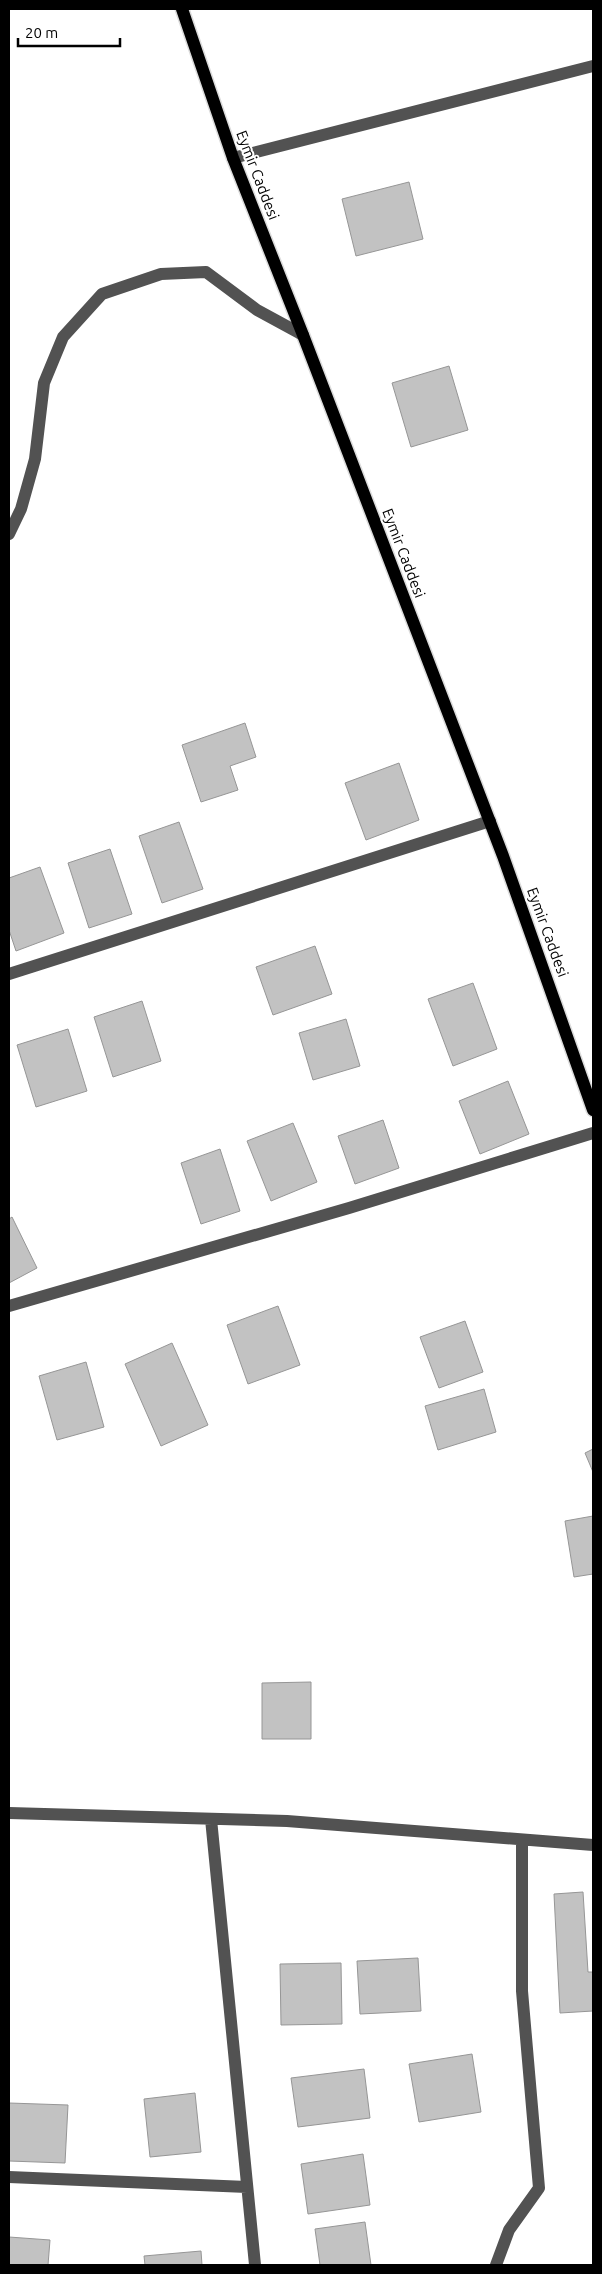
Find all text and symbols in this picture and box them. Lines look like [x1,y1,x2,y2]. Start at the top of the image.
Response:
scale bar [18,15,120,47]
text: 20 m [25,24,58,41]
street label: Eymir Caddesi [233,128,283,222]
street label: Eymir Caddesi [379,506,429,600]
street label: Eymir Caddesi [524,885,572,979]

